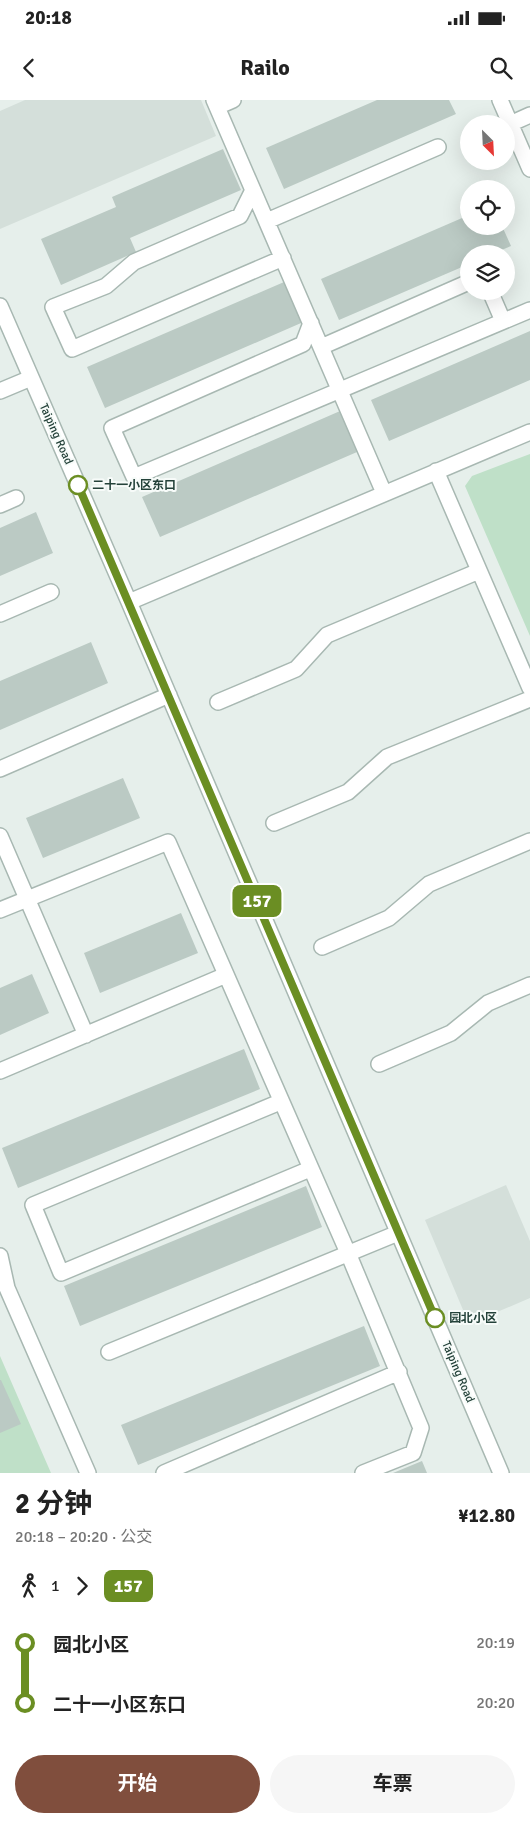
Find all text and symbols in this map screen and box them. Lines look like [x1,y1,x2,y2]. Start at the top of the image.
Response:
text: 20:18 [25,6,72,30]
icon: back [15,54,43,82]
text: Railo [240,54,290,81]
icon: search [487,54,515,82]
north arrow [460,115,515,170]
map controls [460,115,515,300]
button: locate [460,180,515,235]
button: layers [460,245,515,300]
street label: Taiping Road [36,401,76,467]
marker: 二十一小区东口 [68,475,88,495]
place label: 二十一小区东口 [92,478,176,493]
line badge: 157 [228,885,286,917]
text: 157 [242,890,272,912]
marker: 园北小区 [425,1308,445,1328]
place label: 园北小区 [449,1311,497,1326]
street label: Taiping Road [438,1339,478,1405]
text: 2 分钟 [15,1487,92,1521]
text: ¥12.80 [458,1504,515,1528]
text: 20:18 – 20:20 · 公交 [15,1527,152,1547]
icon: walk [15,1572,43,1600]
icon: forward [68,1572,96,1600]
text: 157 [114,1575,143,1597]
text: 1 [51,1576,60,1596]
text: 园北小区 [53,1633,129,1657]
text: 20:19 [476,1633,515,1653]
text: 二十一小区东口 [53,1693,186,1717]
text: 20:20 [476,1693,515,1713]
button: 开始 [15,1755,260,1813]
button: 车票 [270,1755,515,1813]

